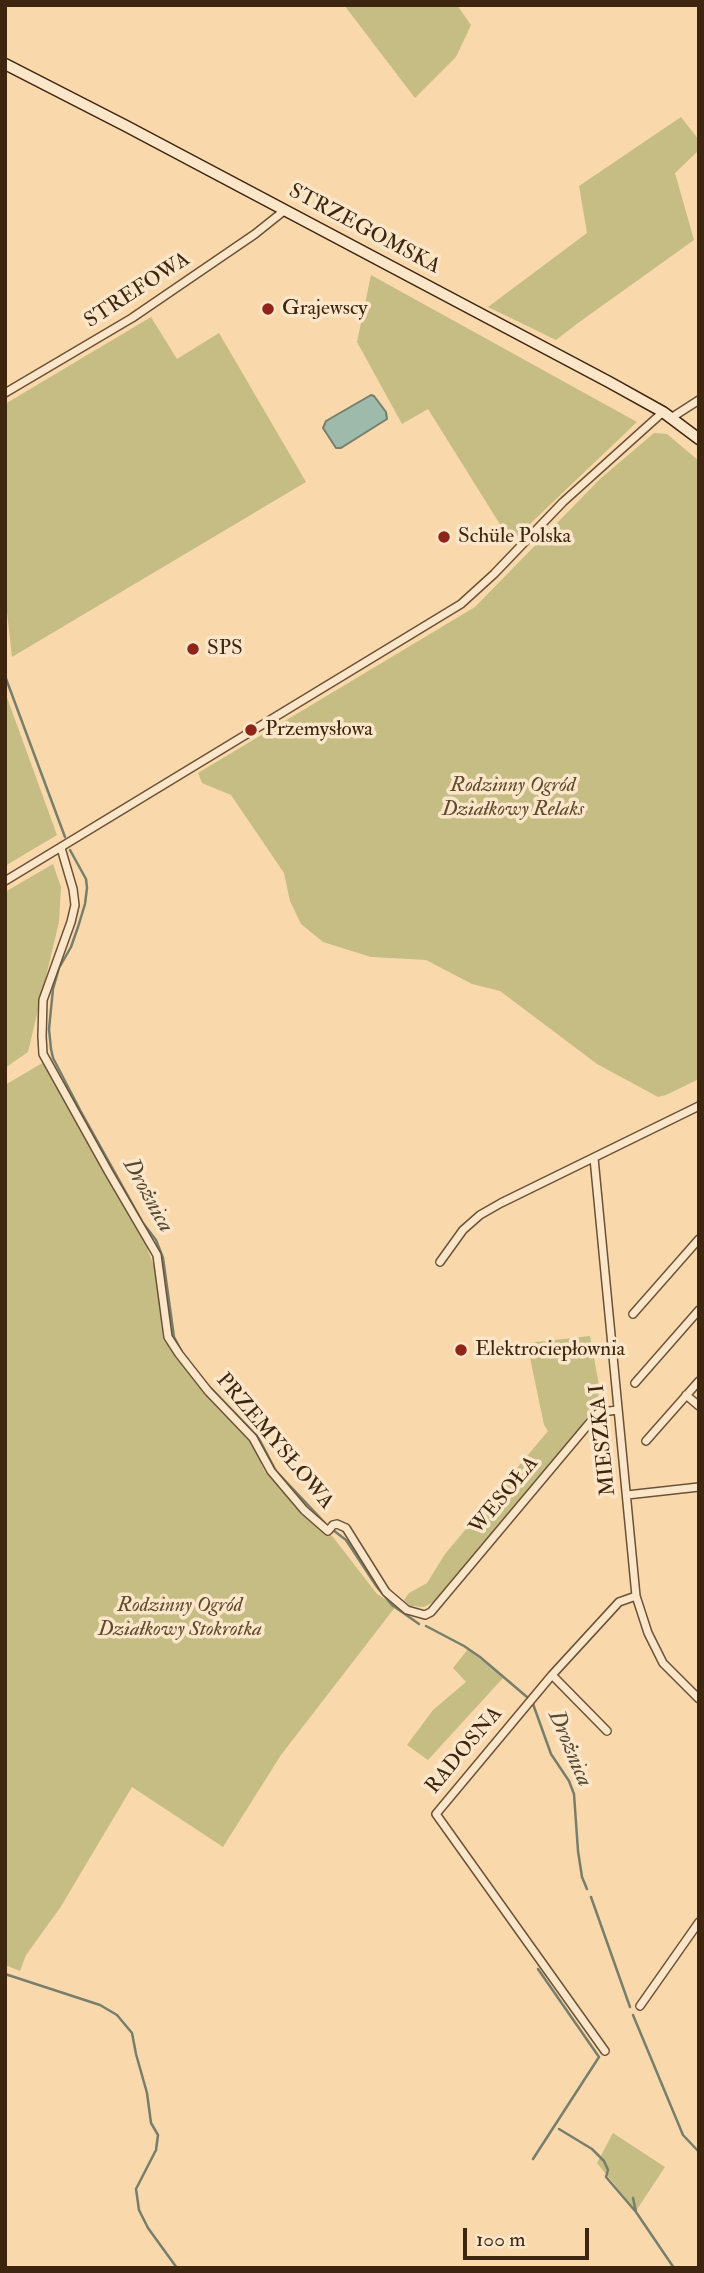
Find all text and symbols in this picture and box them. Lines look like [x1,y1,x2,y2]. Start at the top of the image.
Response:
street label: STRZEGOMSKA [284,180,444,280]
street label: STREFOWA [81,248,195,334]
place label: Grajewscy [282,296,368,322]
marker: Grajewscy [260,301,276,317]
place label: Schüle Polska [458,524,571,550]
marker: Schüle Polska [436,529,452,545]
place label: SPS [207,636,243,662]
marker: SPS [185,641,201,657]
place label: Przemysłowa [265,717,373,743]
marker: Przemysłowa [243,722,259,738]
park label: Rodzinny Ogród Działkowy Relaks [442,773,584,823]
water label: Drożnica [115,1154,179,1238]
place label: Elektrociepłownia [475,1337,625,1363]
marker: Elektrociepłownia [453,1342,469,1358]
street label: PRZEMYSŁOWA [210,1369,338,1515]
street label: MIESZKA I [586,1383,622,1497]
street label: WESOŁA [465,1452,545,1540]
park label: Rodzinny Ogród Działkowy Stokrotka [98,1593,262,1643]
street label: RADOSNA [421,1702,509,1800]
water label: Drożnica [541,1707,597,1791]
scale bar [466,2214,592,2258]
text: 100 m [476,2226,526,2253]

